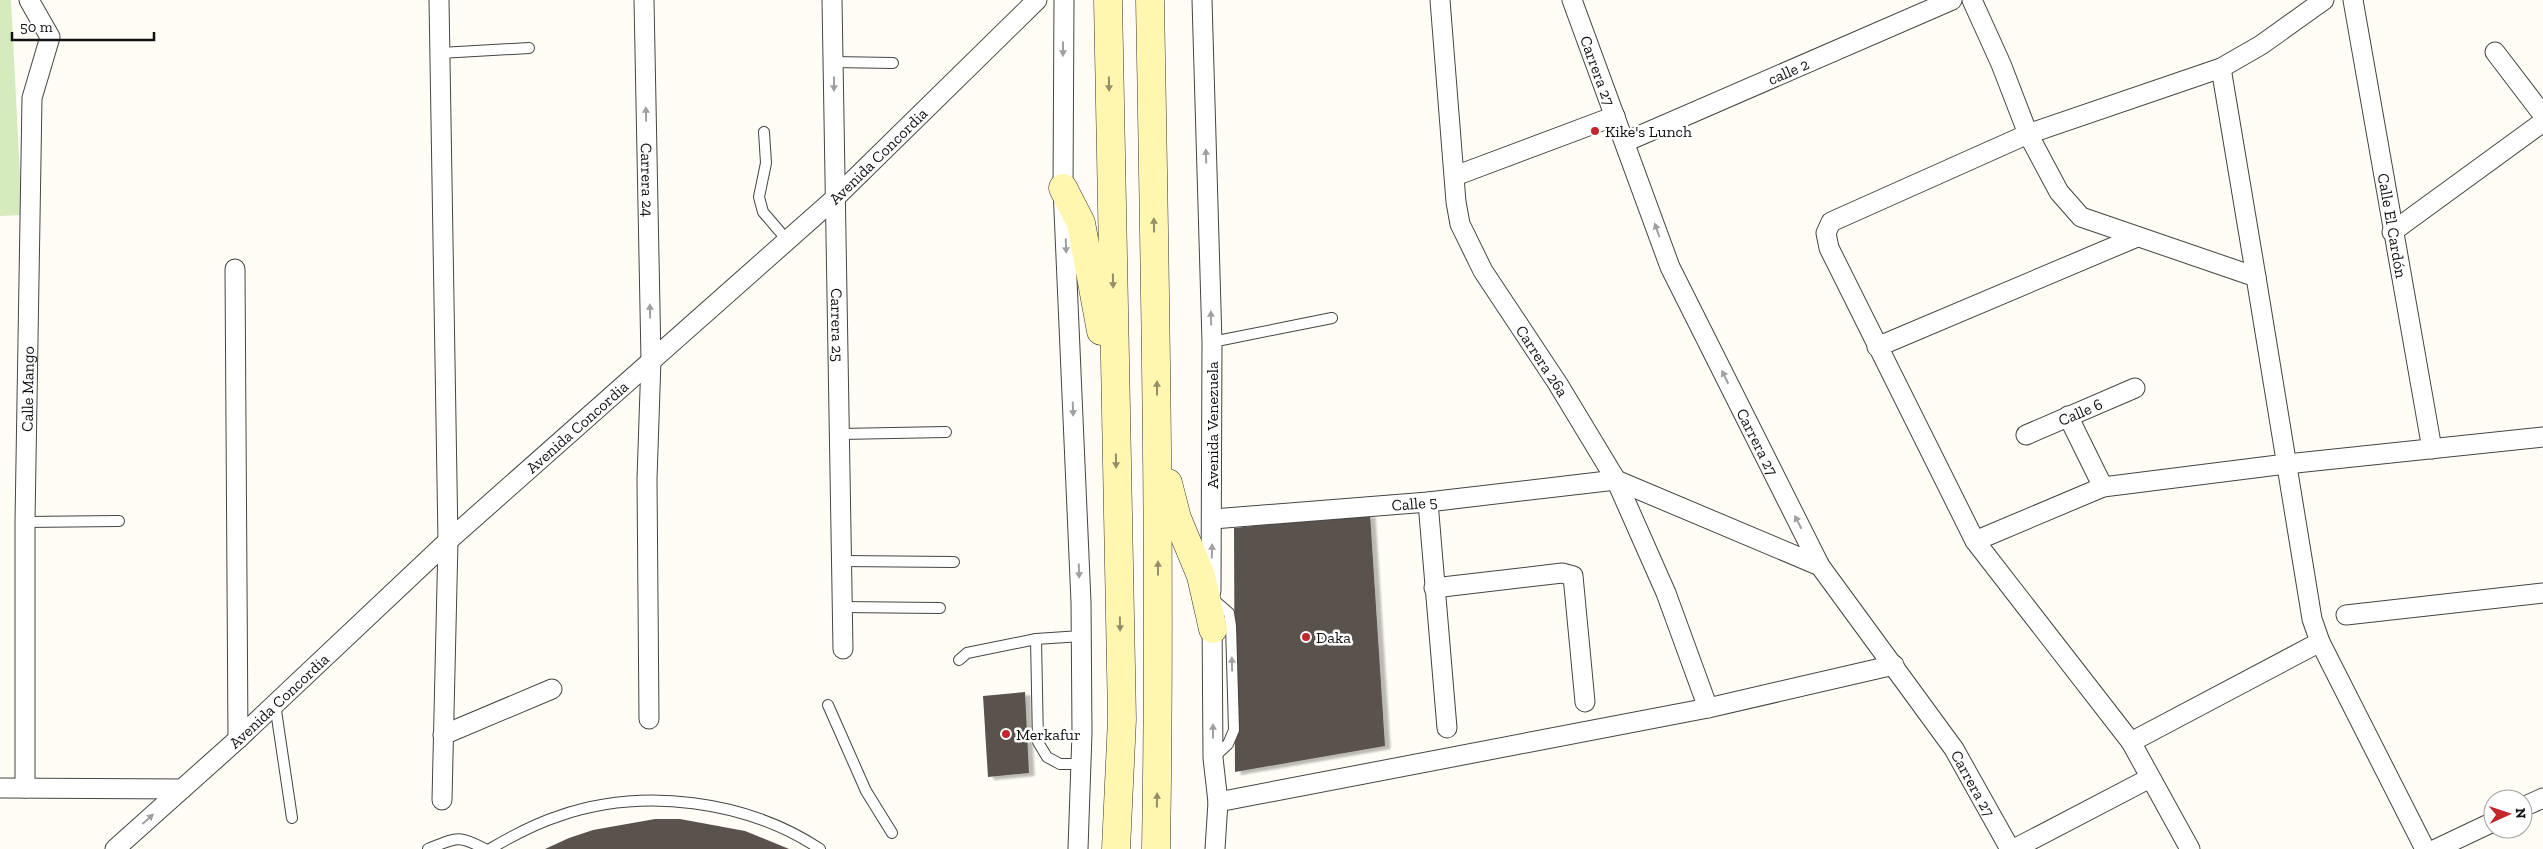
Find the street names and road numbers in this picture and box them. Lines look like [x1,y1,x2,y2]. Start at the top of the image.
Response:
street label: Carrera 27 [1576,33,1619,109]
street label: calle 2 [1765,54,1812,89]
street label: Avenida Concordia [825,104,932,208]
street label: Carrera 24 [637,143,657,218]
street label: Calle El Cardón [2374,172,2411,280]
street label: Carrera 25 [827,288,847,362]
street label: Carrera 26a [1512,322,1573,400]
street label: Calle Mango [17,346,38,432]
street label: Avenida Venezuela [1203,361,1222,489]
street label: Avenida Concordia [522,377,632,477]
street label: Calle 6 [2055,394,2105,430]
street label: Carrera 27 [1732,405,1782,479]
street label: Calle 5 [1391,492,1438,515]
street label: Avenida Concordia [225,649,333,752]
street label: Carrera 27 [1947,747,1999,820]

